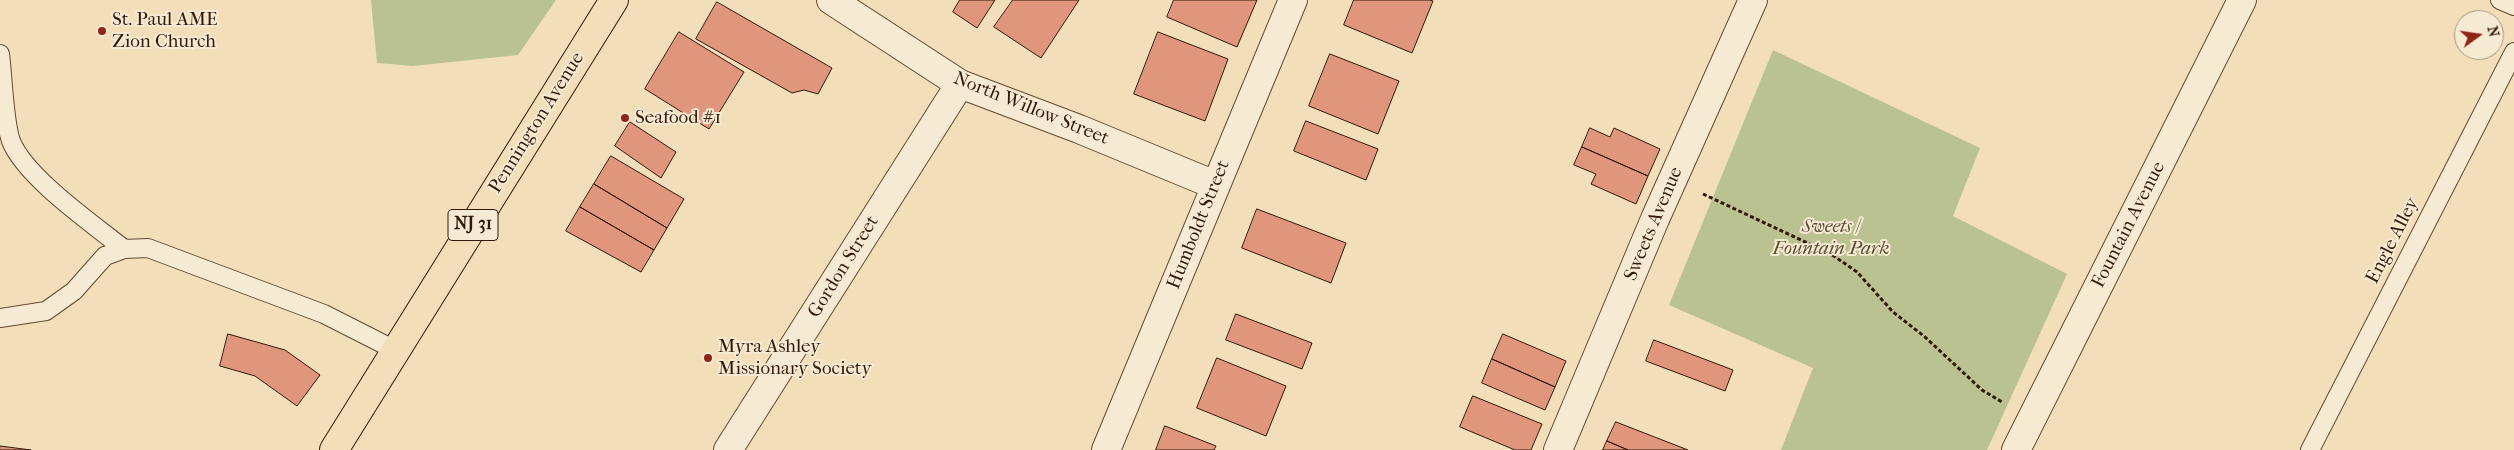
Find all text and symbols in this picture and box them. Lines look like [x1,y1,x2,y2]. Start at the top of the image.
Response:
place label: St. Paul AME Zion Church [112,9,218,53]
north arrow [2454,10,2504,60]
text: N [2484,24,2503,39]
marker: St. Paul AME Zion Church [96,25,108,37]
street label: Pennington Avenue [484,48,590,198]
street label: North Willow Street [950,67,1112,151]
place label: Seafood #1 [635,107,721,129]
marker: Seafood #1 [619,112,631,124]
street label: Humboldt Street [1163,157,1235,293]
street label: Fountain Avenue [2087,158,2171,292]
street label: Sweets Avenue [1620,164,1688,284]
street label: Engle Alley [2362,194,2424,288]
road number: NJ 31 [448,210,498,240]
street label: Gordon Street [804,212,884,322]
park label: Sweets / Fountain Park [1773,216,1889,260]
place label: Myra Ashley Missionary Society [718,336,872,380]
marker: Myra Ashley Missionary Society [702,352,714,364]

